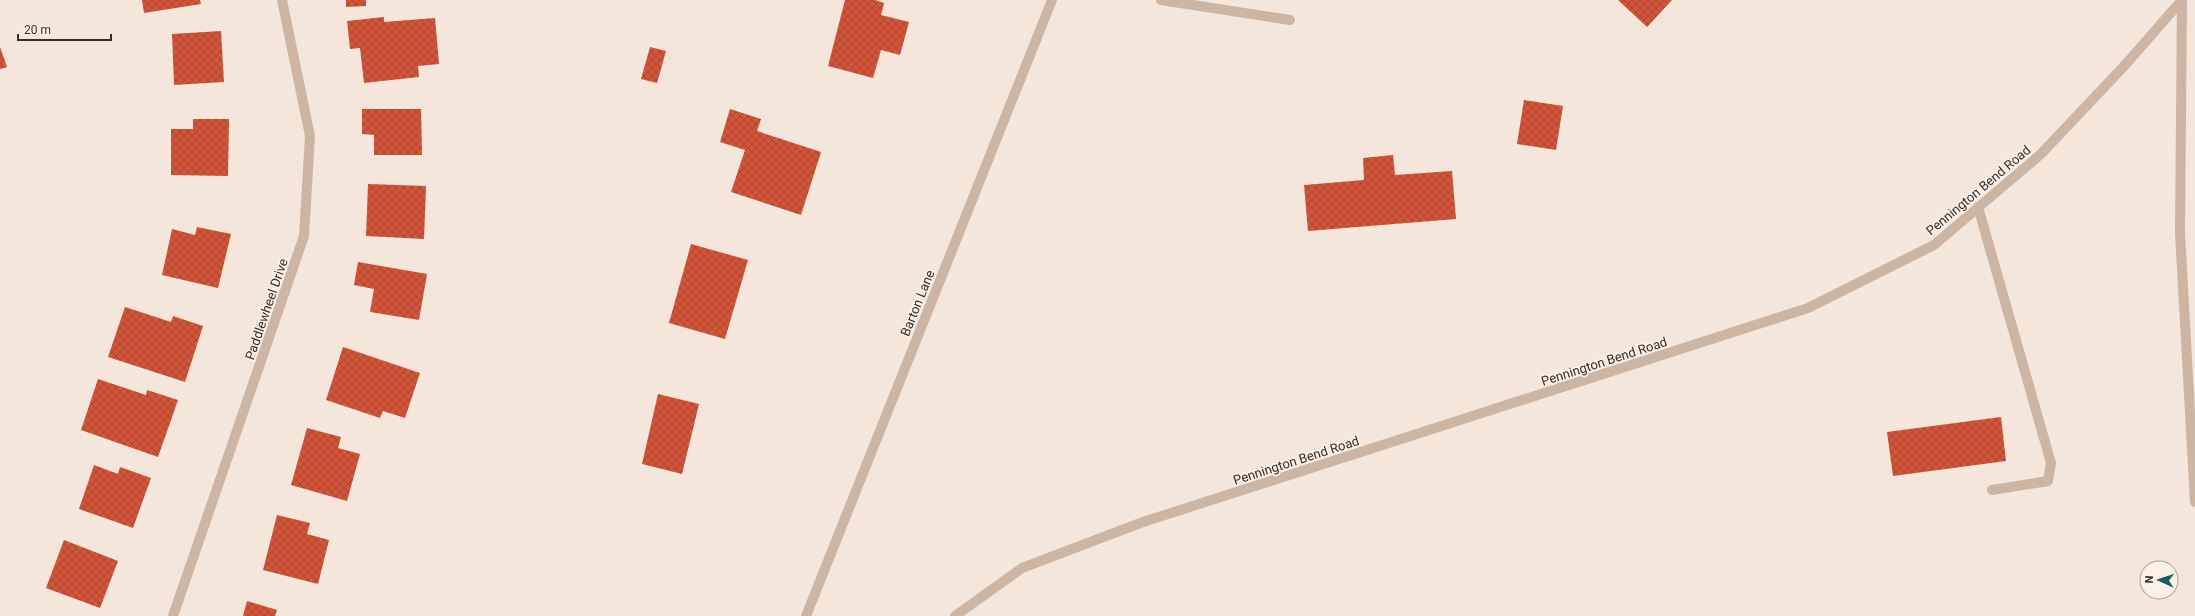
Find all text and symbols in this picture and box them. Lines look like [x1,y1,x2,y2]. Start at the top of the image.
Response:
scale bar [18,16,111,42]
text: 20 m [24,23,51,37]
street label: Pennington Bend Road [1923,142,2034,238]
street label: Paddlewheel Drive [242,256,291,362]
street label: Barton Lane [897,268,938,338]
street label: Pennington Bend Road [1539,334,1669,389]
street label: Pennington Bend Road [1231,433,1361,488]
north arrow [2139,560,2179,600]
text: N [2143,575,2156,584]

